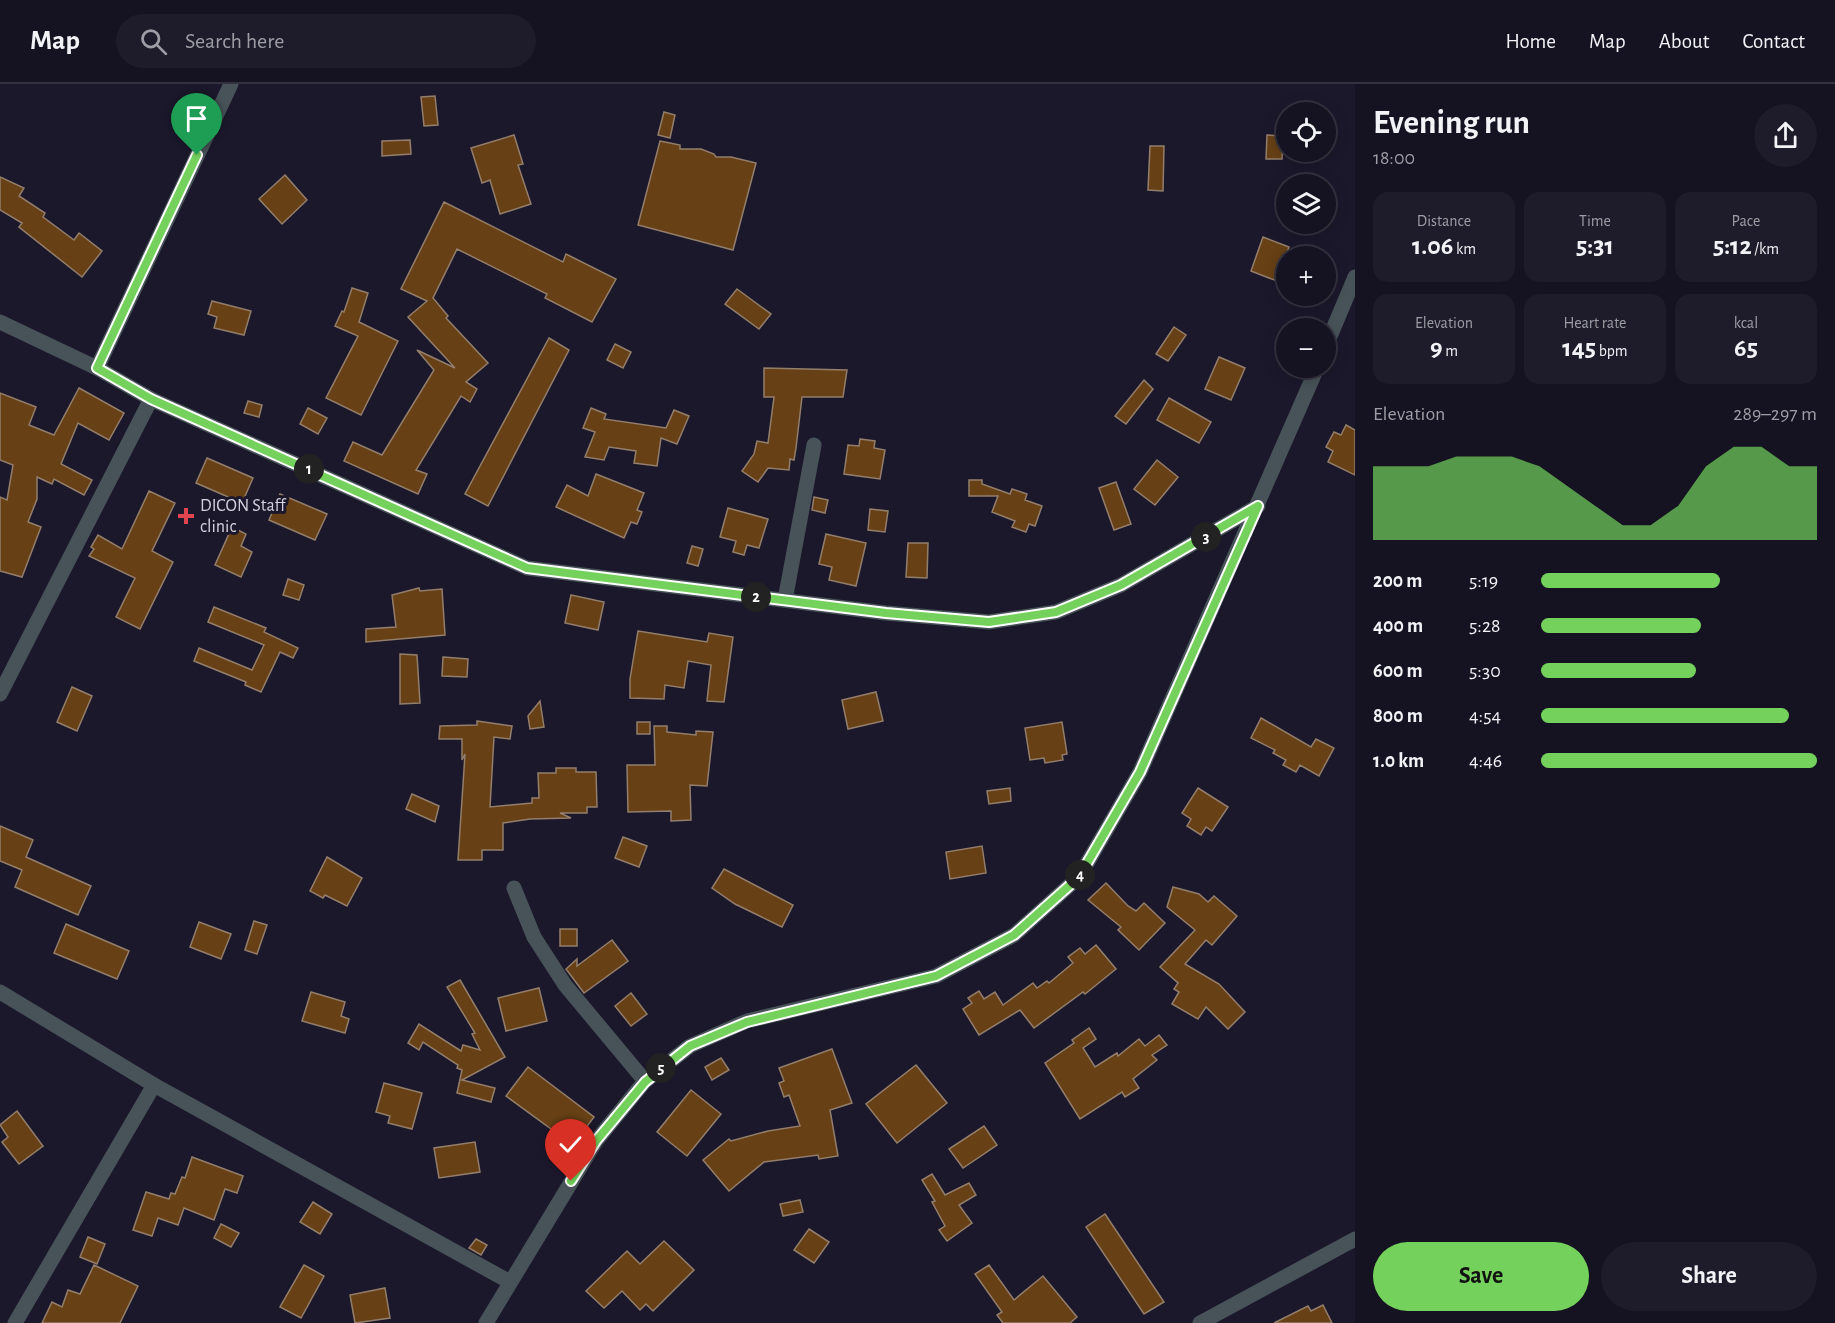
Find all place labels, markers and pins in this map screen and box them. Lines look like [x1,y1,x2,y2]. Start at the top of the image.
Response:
pin [171,93,222,155]
pin: 1 [294,454,324,484]
place label: DICON Staff clinic [200,497,287,536]
marker: DICON Staff clinic [177,507,195,525]
pin: 3 [1191,522,1221,552]
pin: 2 [741,582,771,612]
pin: 4 [1065,860,1095,890]
pin: 5 [646,1053,676,1083]
pin [545,1119,596,1181]

